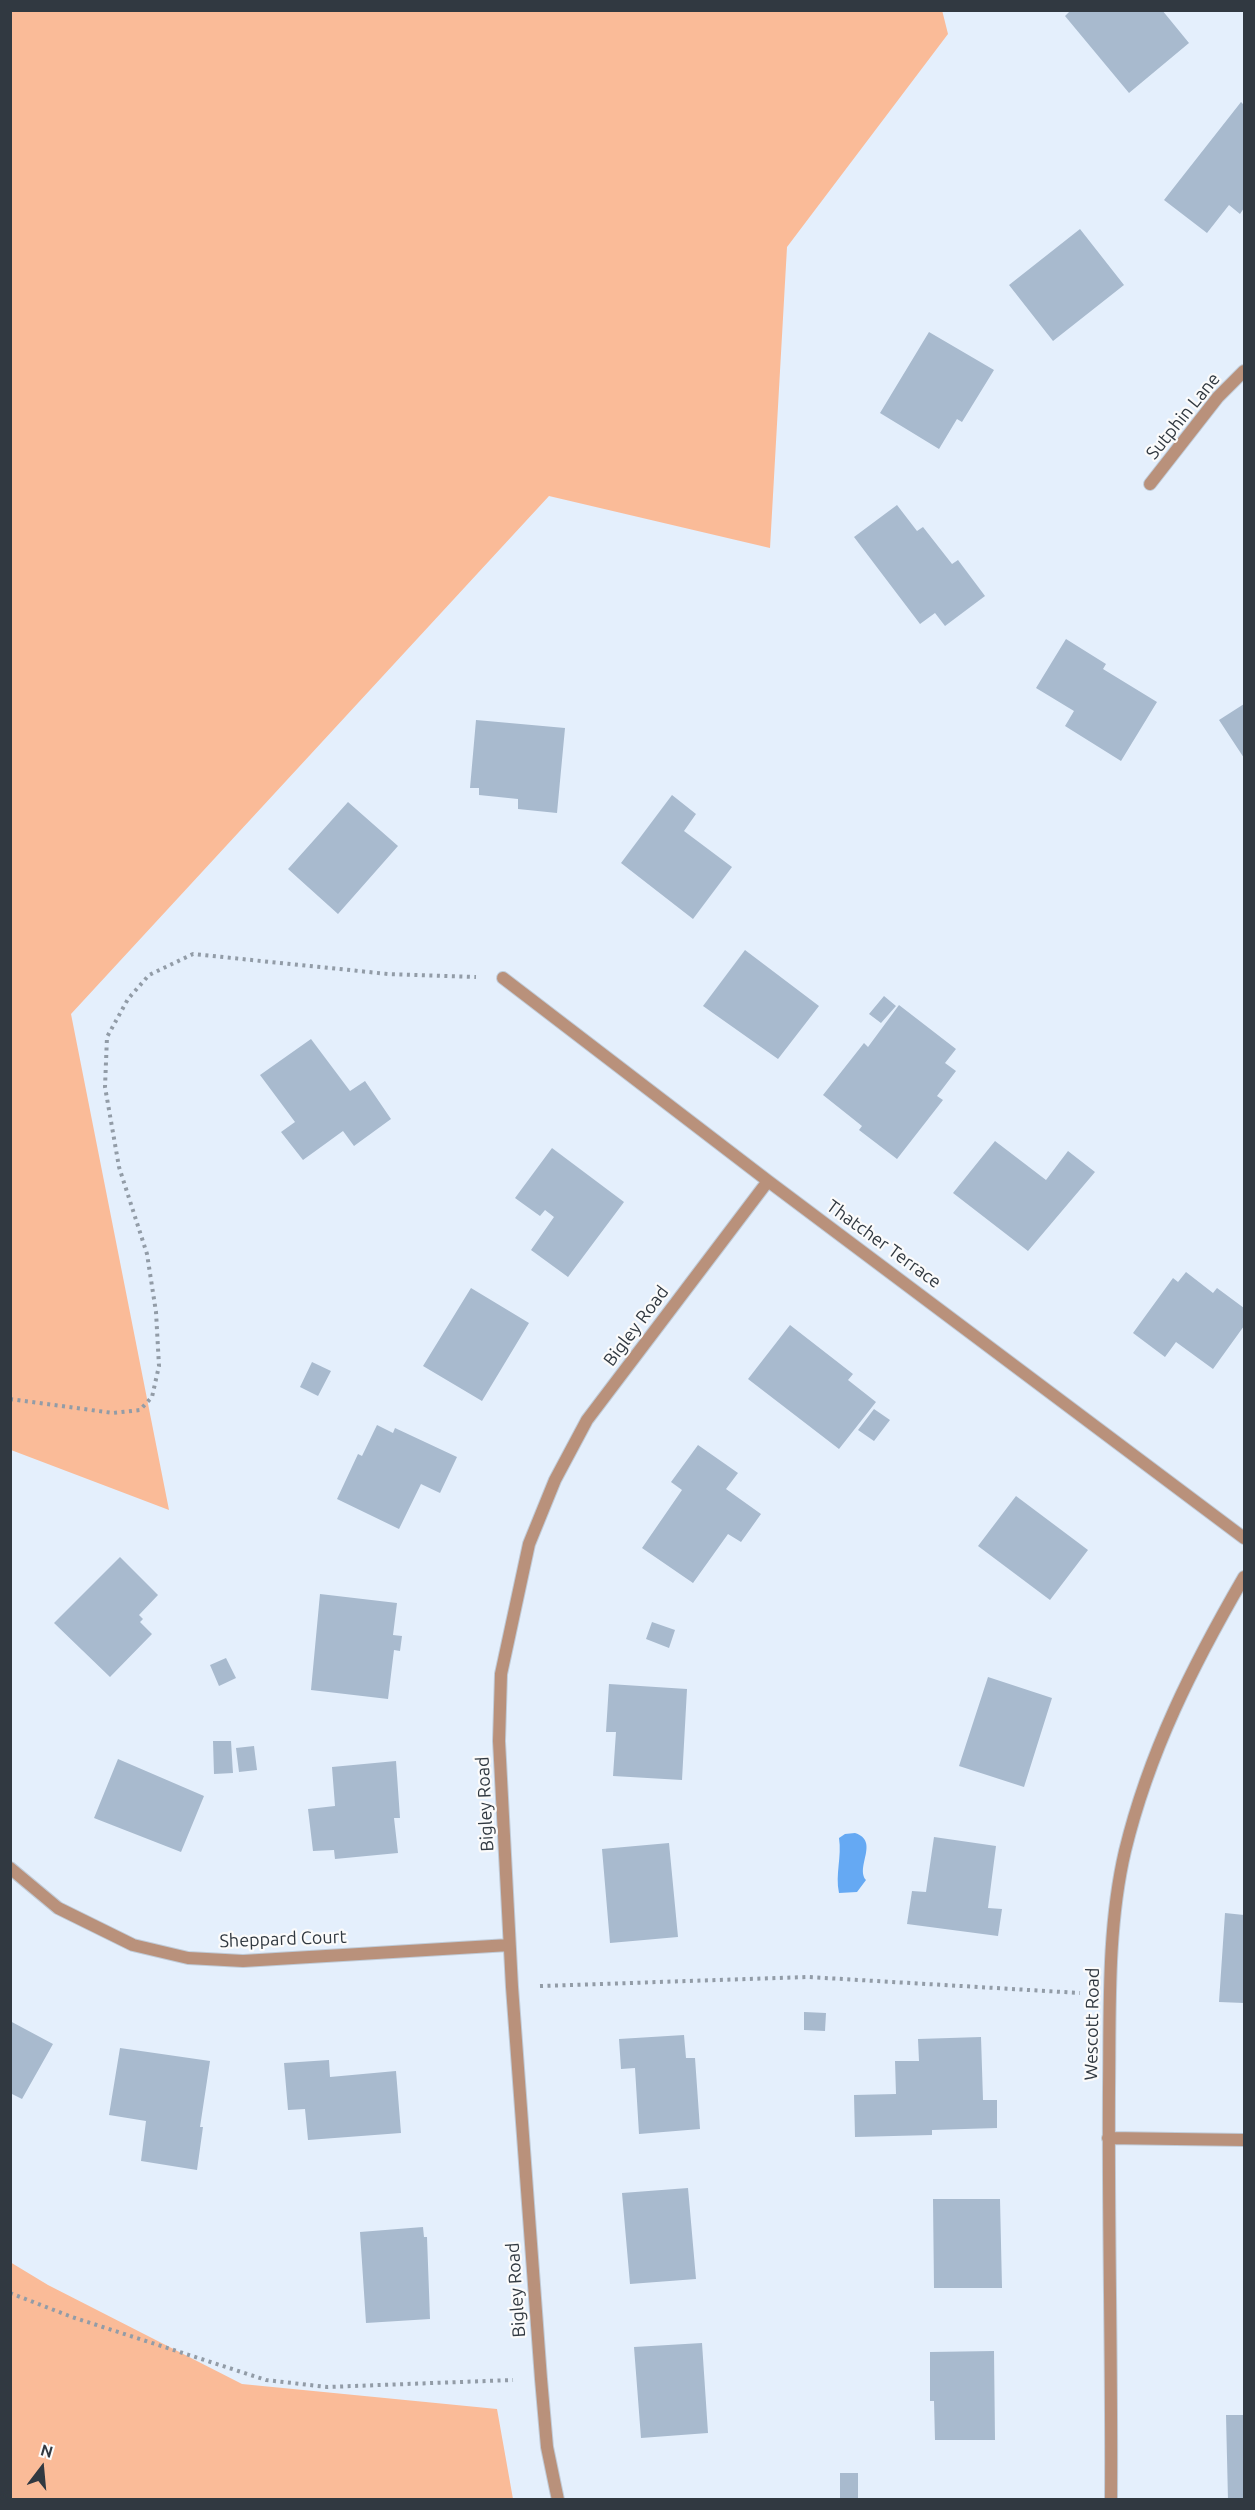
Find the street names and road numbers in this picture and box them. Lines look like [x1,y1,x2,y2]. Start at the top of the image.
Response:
street label: Sutphin Lane [1142,368,1224,464]
street label: Thatcher Terrace [823,1195,945,1293]
street label: Bigley Road [599,1282,673,1370]
street label: Bigley Road [472,1756,498,1852]
street label: Sheppard Court [219,1926,347,1952]
street label: Wescott Road [1080,1967,1104,2081]
street label: Bigley Road [502,2242,530,2338]

